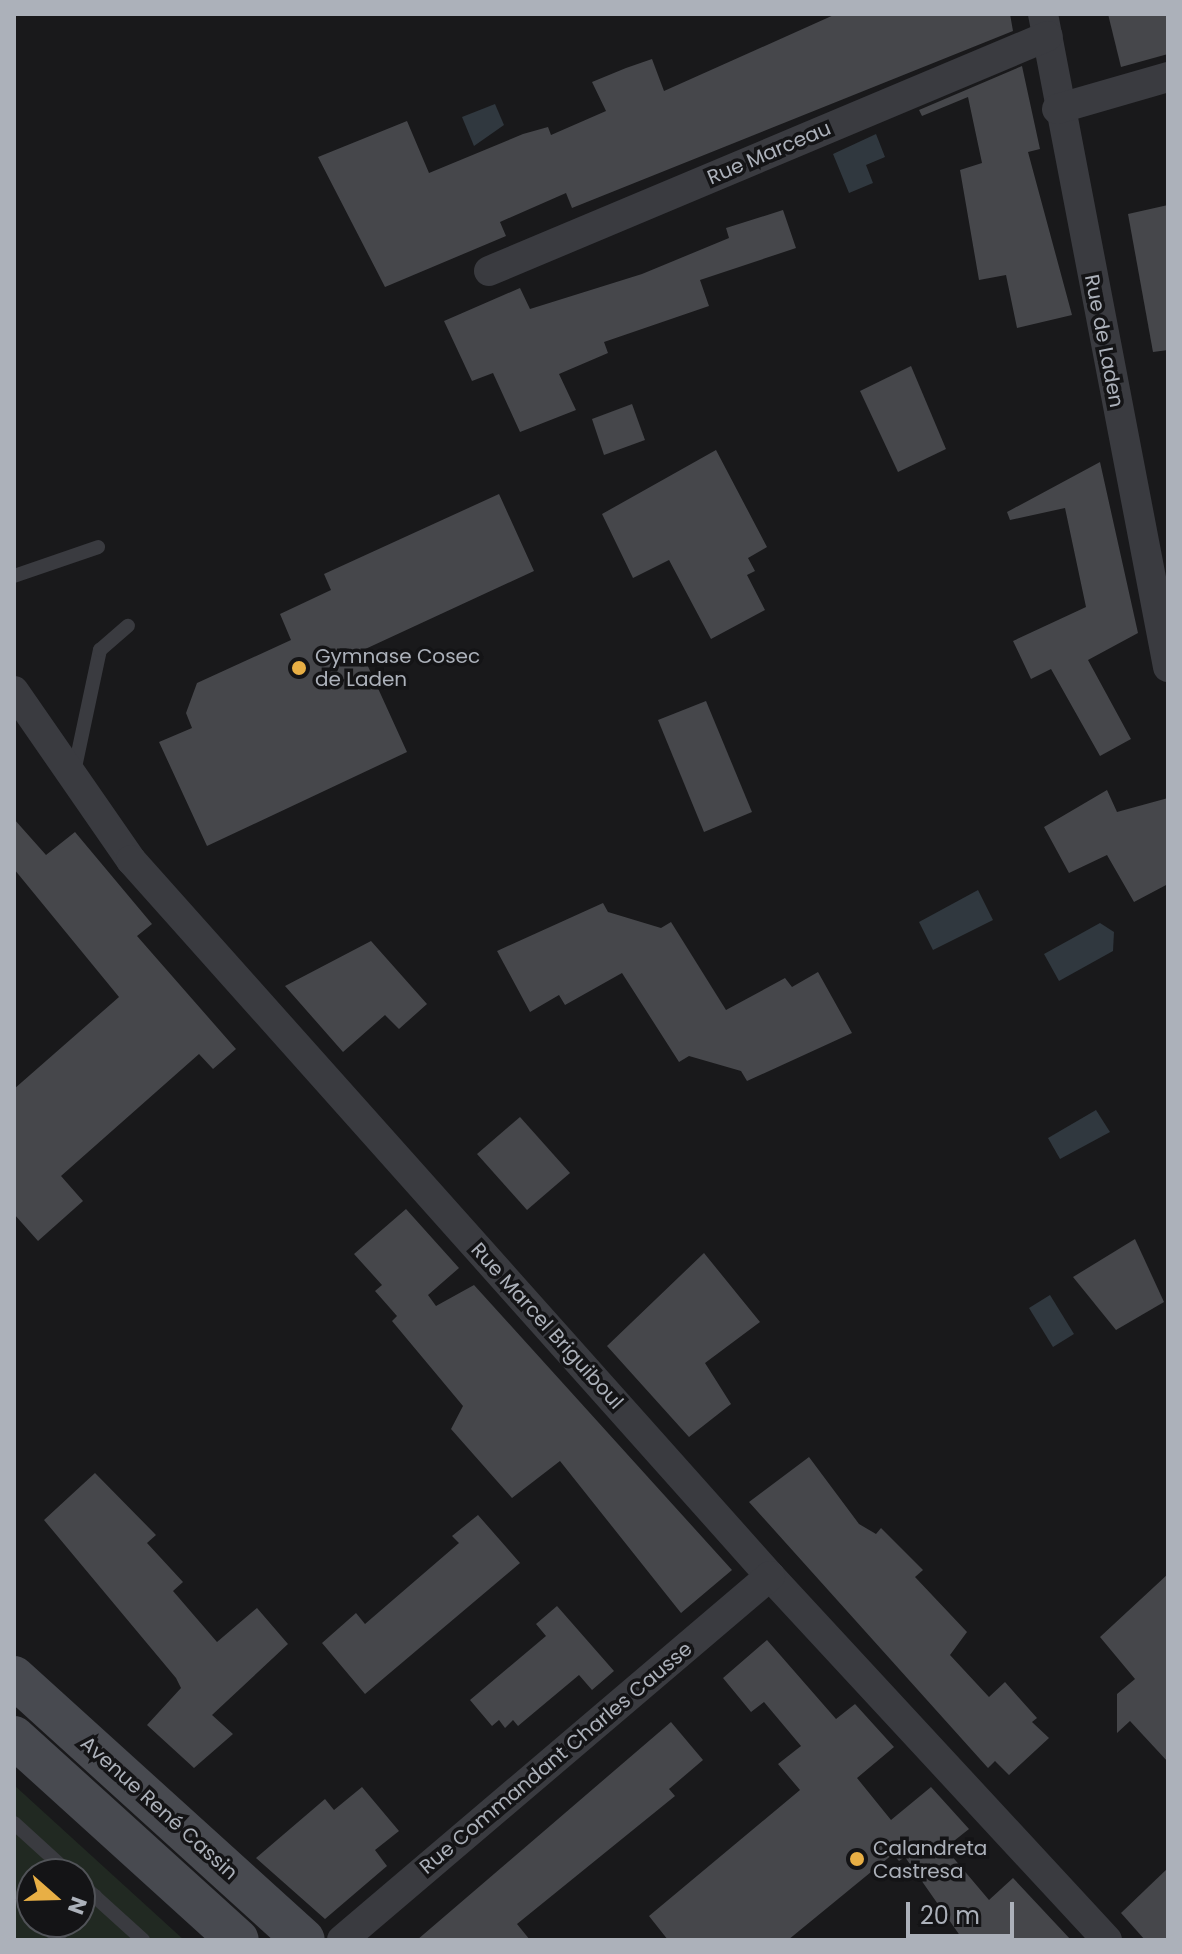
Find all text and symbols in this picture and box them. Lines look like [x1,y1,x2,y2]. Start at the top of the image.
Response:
street label: Rue Marceau [704,116,834,190]
street label: Rue de Laden [1079,273,1129,409]
place label: Gymnase Cosec de Laden [315,644,480,691]
marker: Gymnase Cosec de Laden [290,659,308,677]
street label: Rue Marcel Briguiboul [466,1238,628,1414]
street label: Rue Commandant Charles Causse [415,1637,697,1879]
street label: Avenue René Cassin [76,1731,242,1885]
place label: Calandreta Castresa [873,1836,987,1883]
marker: Calandreta Castresa [848,1850,866,1868]
north arrow [16,1858,96,1938]
scale bar [910,1886,1018,1936]
text: N [60,1893,95,1919]
text: 20 m [920,1899,980,1932]

